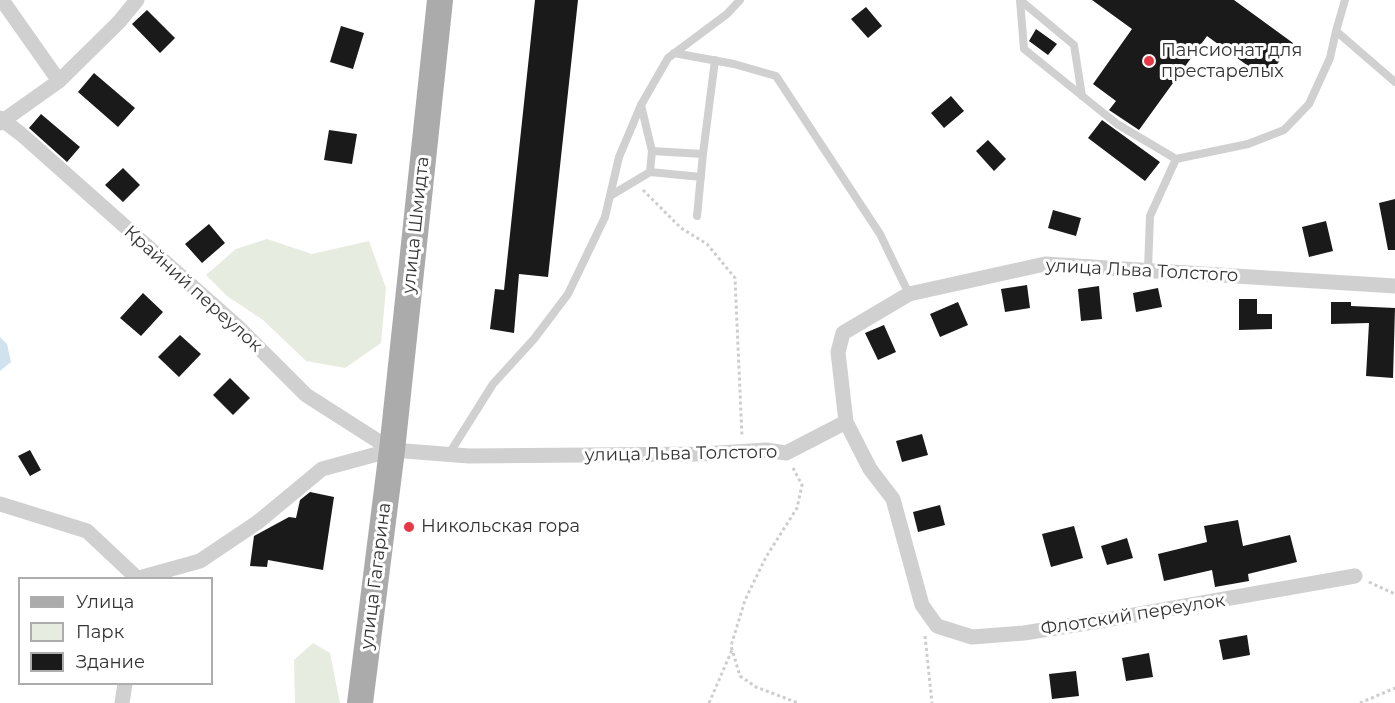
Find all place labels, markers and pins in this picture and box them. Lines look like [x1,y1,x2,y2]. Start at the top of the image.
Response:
place label: Пансионат для престарелых [1161,40,1302,82]
marker: Пансионат для престарелых [1142,54,1156,68]
place label: Никольская гора [421,516,580,538]
marker: Никольская гора [402,520,416,534]

